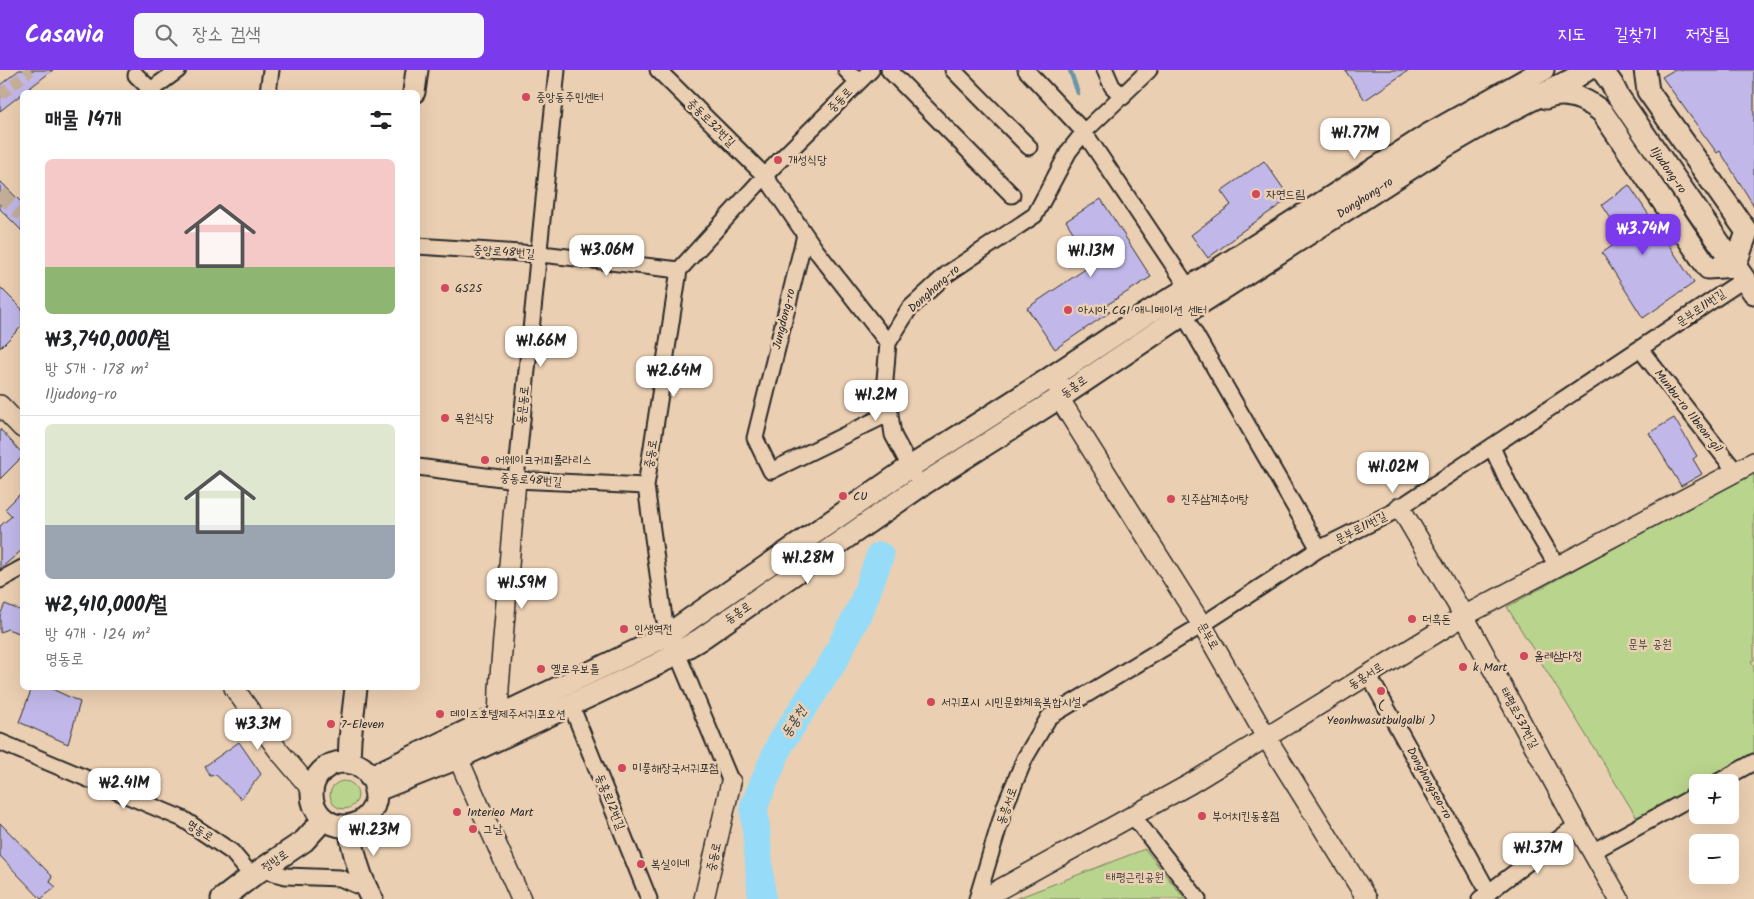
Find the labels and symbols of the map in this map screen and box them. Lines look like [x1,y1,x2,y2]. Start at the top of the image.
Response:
street label: 중동로 [823,83,857,117]
place label: 중앙동주민센터 [536,88,604,107]
marker: 중앙동주민센터 [520,91,532,103]
street label: 중동로32번길 [682,94,740,152]
pin: ₩1.77M [1314,118,1396,160]
street label: Iljudong-ro [1645,142,1691,198]
place label: 개성식당 [788,151,827,170]
marker: 개성식당 [772,154,784,166]
street label: Donghong-ro [1333,173,1397,223]
place label: 자연드림 [1266,185,1305,204]
marker: 자연드림 [1250,188,1262,200]
pin: ₩3.74M [1602,214,1684,256]
pin: ₩3.06M [566,234,648,277]
pin: ₩1.13M [1050,236,1132,278]
street label: 중앙로48번길 [472,240,536,264]
street label: Donghong-ro [904,260,964,318]
place label: GS25 [455,279,484,298]
marker: GS25 [439,282,451,294]
street label: 문부로11번길 [1673,284,1730,331]
street label: Jungdong-ro [767,287,801,351]
place label: 아시아 CGI 애니메이션 센터 [1078,301,1207,320]
marker: 아시아 CGI 애니메이션 센터 [1062,304,1074,316]
pin: ₩1.66M [500,326,582,368]
pin: ₩2.64M [633,356,715,398]
street label: Munbu-ro 11beon-gil [1649,365,1727,457]
street label: 동홍로 [1057,371,1091,403]
pin: ₩1.2M [841,380,911,422]
street label: 동문동로 [512,385,534,425]
place label: 목원식당 [455,409,494,428]
marker: 목원식당 [439,412,451,424]
street label: 중동로 [639,438,663,470]
place label: 어웨이크커피폴라리스 [495,451,592,470]
pin: ₩1.02M [1352,452,1434,494]
marker: 어웨이크커피폴라리스 [479,454,491,466]
street label: 중동로48번길 [499,468,563,492]
place label: CU [853,487,867,506]
marker: CU [837,490,849,502]
place label: 진주삼계추어탕 [1181,490,1249,509]
marker: 진주삼계추어탕 [1165,493,1177,505]
street label: 문부로11번길 [1332,507,1390,549]
pin: ₩1.28M [767,542,849,585]
pin: ₩1.59M [481,568,563,610]
street label: 동홍로 [721,597,755,629]
place label: 더흑돈 [1422,610,1451,629]
marker: 더흑돈 [1406,613,1418,625]
street label: 문부로 [1193,619,1223,653]
place label: 인생역전 [634,620,673,639]
marker: 인생역전 [618,623,630,635]
park label: 문부 공원 [1628,635,1672,654]
place label: 올레삼다정 [1534,647,1582,666]
marker: 올레삼다정 [1518,650,1530,662]
street label: 동홍서로 [1345,658,1387,694]
place label: k Mart [1473,658,1508,677]
place label: 옐로우보틀 [551,660,600,679]
marker: k Mart [1457,661,1469,673]
marker: 옐로우보틀 [535,663,547,675]
street label: 태평로537번길 [1495,684,1543,752]
marker: ( Yeonhwasutbulgalbi ) [1375,685,1387,697]
place label: 서귀포시 시민문화체육복합시설 [941,693,1081,712]
marker: 서귀포시 시민문화체육복합시설 [925,696,937,708]
place label: ( Yeonhwasutbulgalbi ) [1326,697,1436,730]
water label: 동홍천 [776,700,813,742]
place label: 데이즈호텔제주서귀포오션 [450,705,566,724]
pin: ₩3.3M [223,708,293,751]
marker: 데이즈호텔제주서귀포오션 [434,708,446,720]
place label: 7-Eleven [341,715,384,734]
marker: 7-Eleven [325,718,337,730]
street label: Donghongseo-ro [1401,743,1457,823]
place label: 미풍해장국서귀포점 [632,759,719,778]
marker: 미풍해장국서귀포점 [616,762,628,774]
pin: ₩2.41M [83,768,165,810]
street label: 동홍로12번길 [590,771,630,833]
street label: 동흥서로 [991,785,1023,827]
place label: Interieo Mart [467,803,534,822]
marker: Interieo Mart [451,806,463,818]
place label: 부어치킨동홍점 [1212,807,1280,826]
marker: 부어치킨동홍점 [1196,810,1208,822]
pin: ₩1.23M [333,814,415,857]
street label: 명동로 [183,815,217,847]
place label: 그날 [483,820,503,839]
marker: 그날 [467,823,479,835]
pin: ₩1.37M [1497,832,1579,875]
street label: 중동로 [701,841,727,873]
street label: 정방로 [258,845,292,877]
place label: 복실이네 [651,855,690,874]
marker: 복실이네 [635,858,647,870]
park label: 태평근린공원 [1106,868,1164,887]

